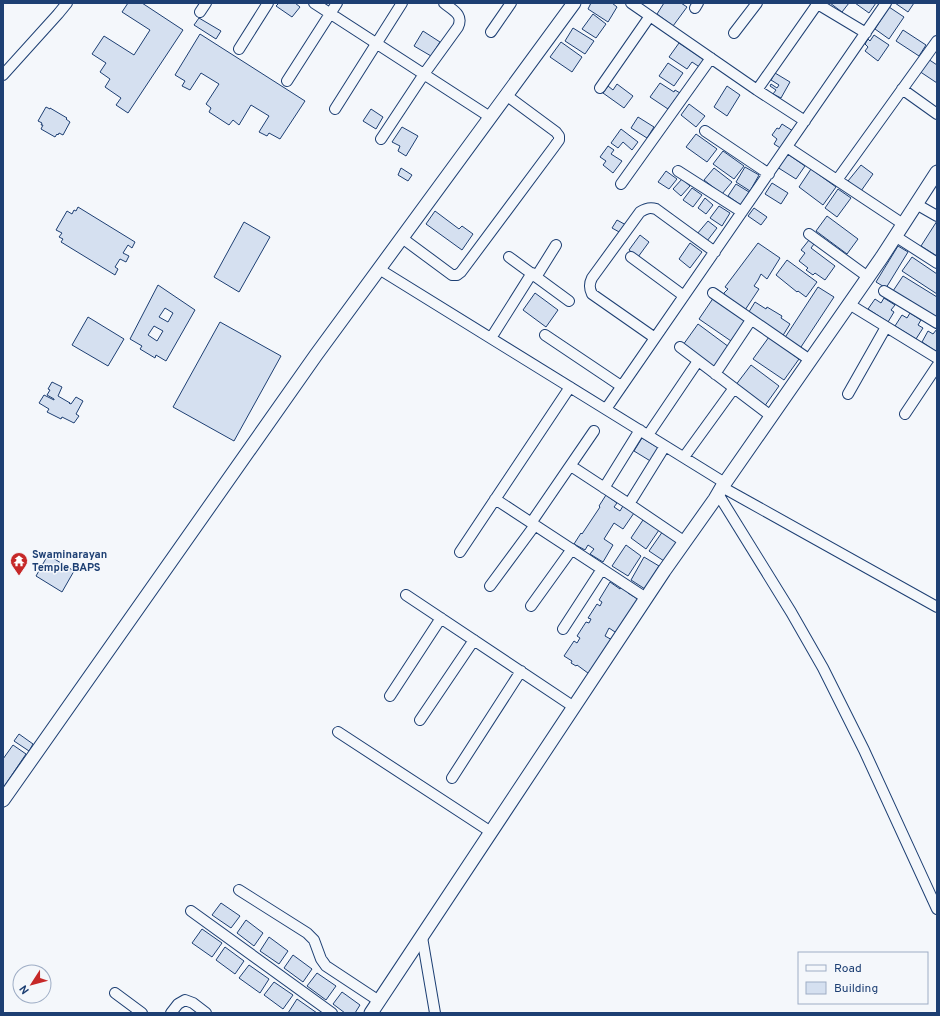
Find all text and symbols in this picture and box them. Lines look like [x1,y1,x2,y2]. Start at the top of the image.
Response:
place label: Swaminarayan Temple BAPS [32,548,107,575]
temple icon: Swaminarayan Temple BAPS [9,551,29,576]
legend [798,952,928,1004]
text: Road [834,961,862,977]
north arrow [12,964,52,1004]
text: Building [834,981,878,997]
text: N [17,982,33,997]

